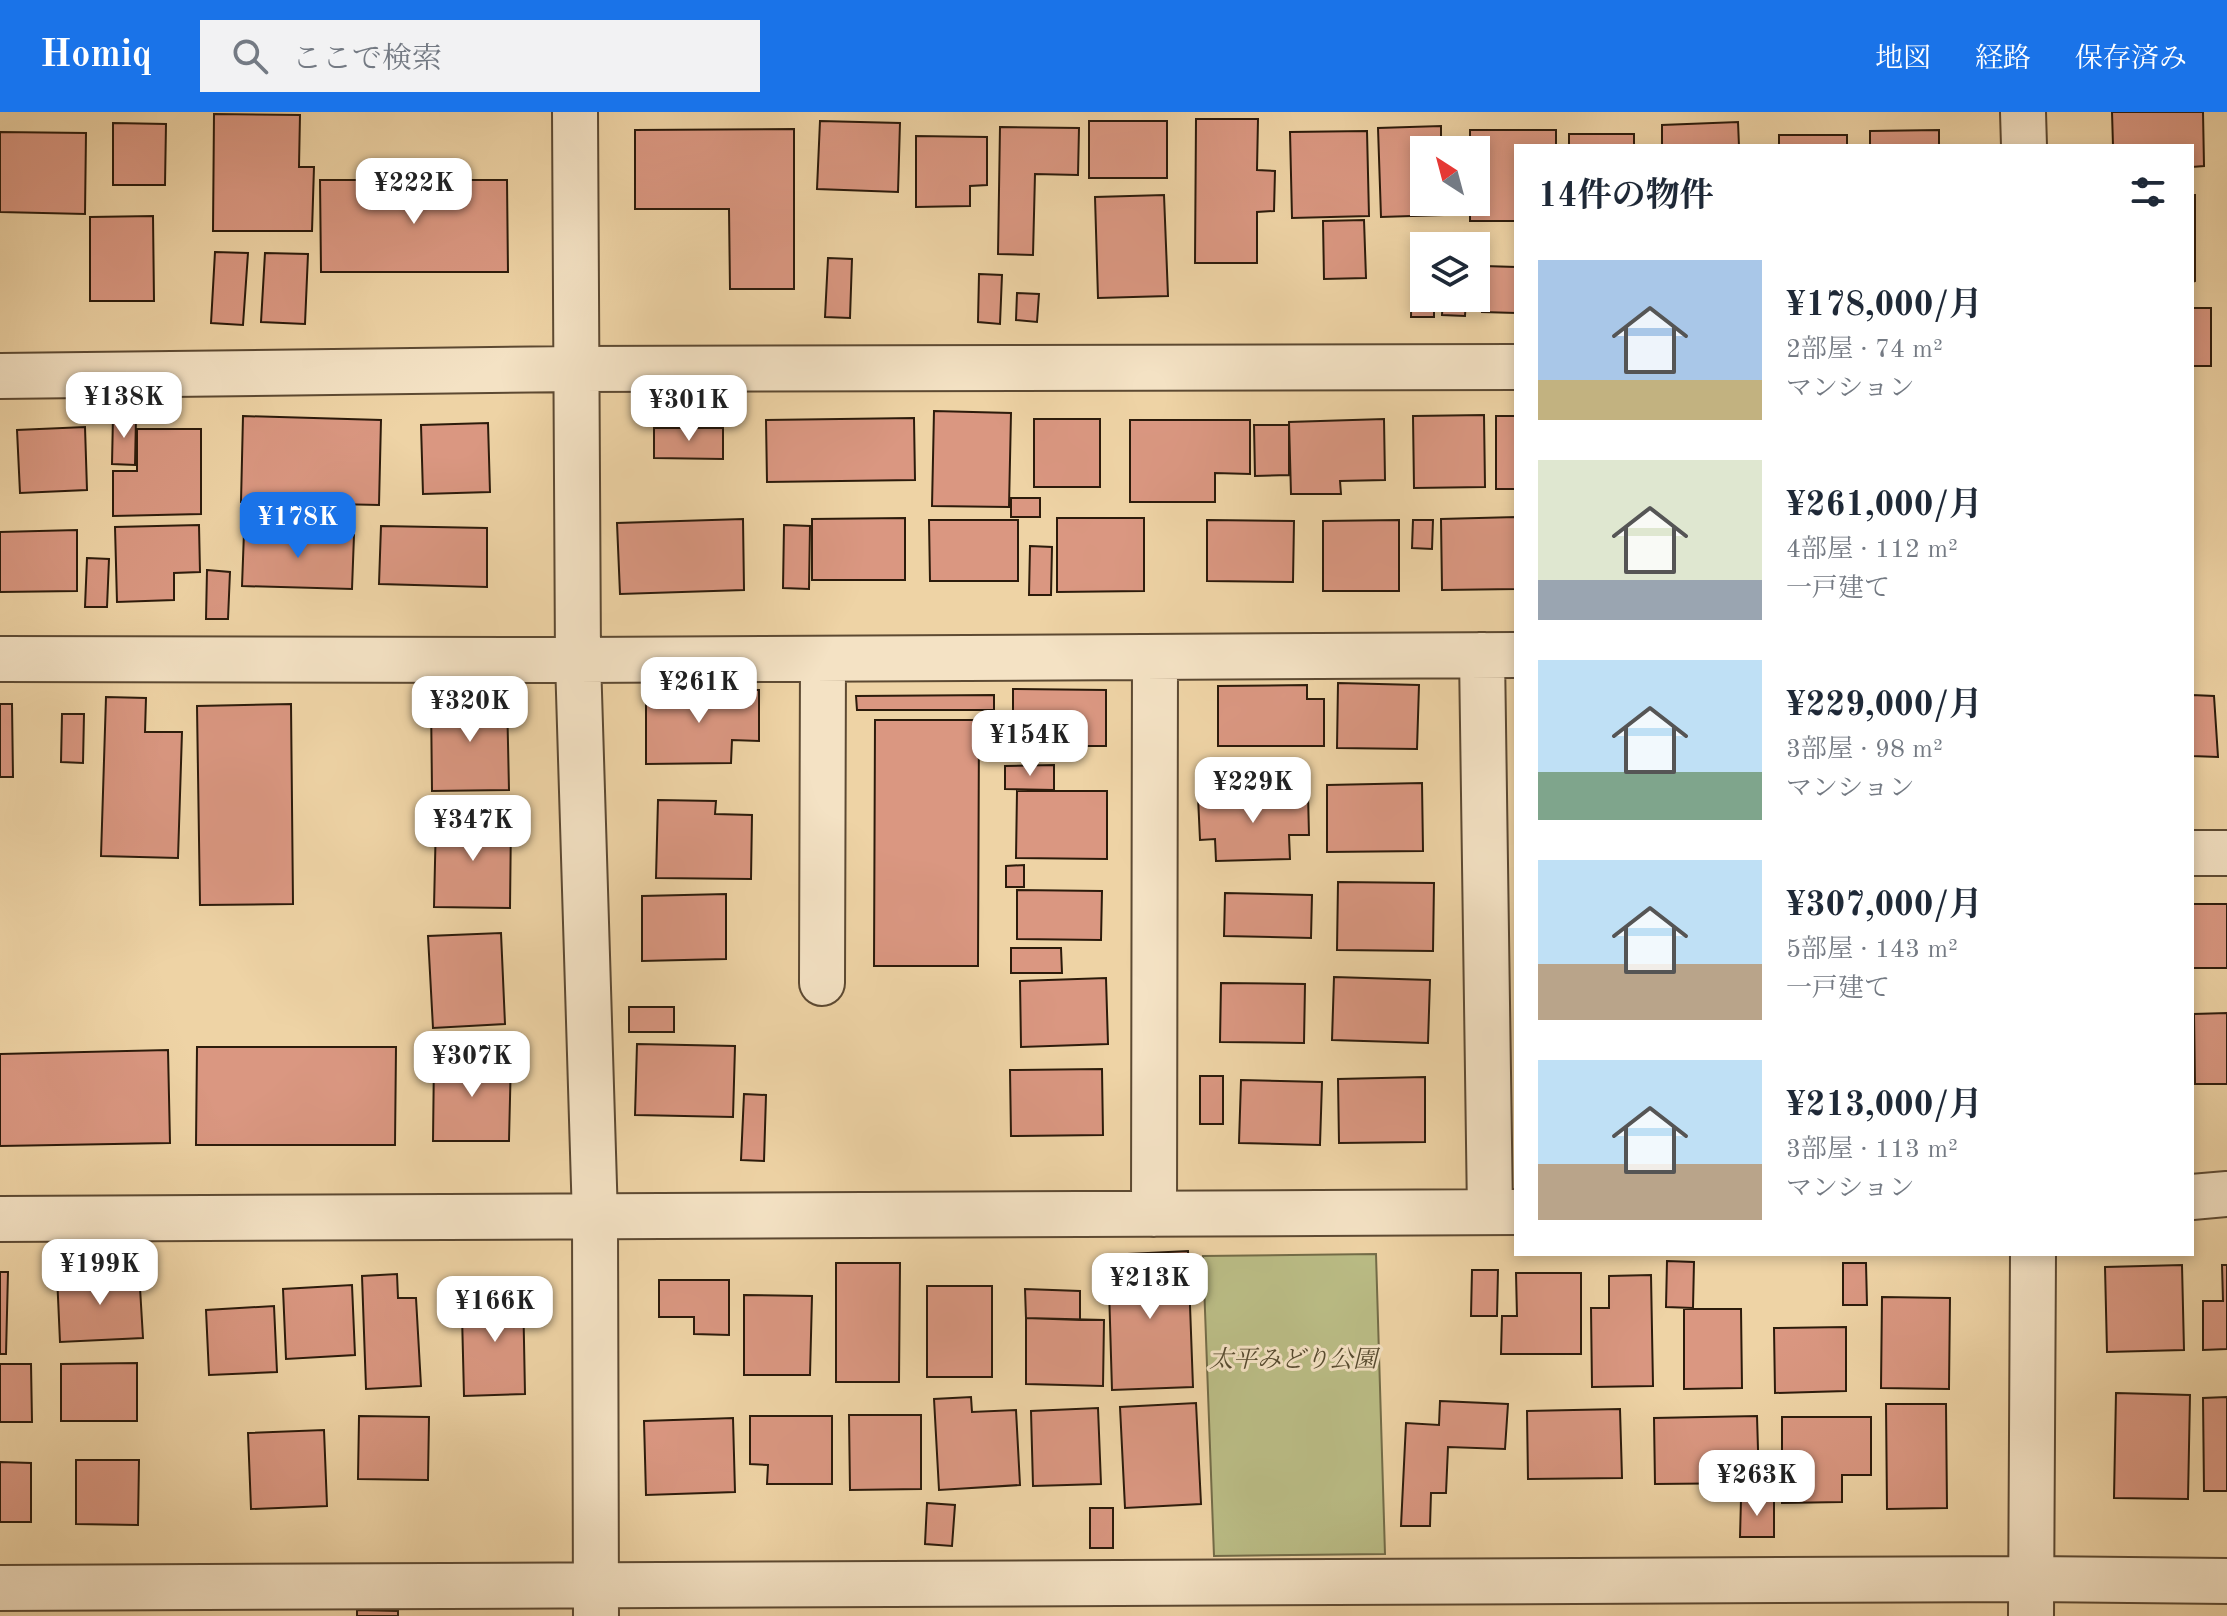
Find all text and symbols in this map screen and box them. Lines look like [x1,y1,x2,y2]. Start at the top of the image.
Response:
search box [200,20,760,92]
icon: search [228,34,272,78]
text: Homiq [40,37,152,75]
text: ここで検索 [292,45,442,75]
text: 地図 [1875,46,1931,74]
text: 経路 [1975,46,2031,74]
text: 保存済み [2075,46,2187,74]
north arrow [1410,136,1490,216]
map controls [1410,136,1490,312]
pin: ¥222K [358,158,470,226]
icon: filters [2126,170,2170,214]
text: ¥222K [374,171,454,197]
text: 14件の物件 [1538,180,1713,214]
button: layers [1410,232,1490,312]
text: ¥178,000/月 [1786,289,1983,323]
icon: home [1602,292,1698,388]
text: 2部屋 · 74 m² [1786,337,1943,363]
pin: ¥138K [68,372,180,440]
pin: ¥301K [633,375,745,443]
text: マンション [1786,376,1915,402]
text: ¥138K [84,385,164,411]
text: ¥301K [649,388,729,414]
text: ¥261,000/月 [1786,489,1983,523]
pin: ¥178K [242,492,354,560]
icon: home [1602,492,1698,588]
text: ¥178K [258,505,338,531]
text: 4部屋 · 112 m² [1786,537,1958,563]
text: 一戸建て [1786,576,1890,602]
pin: ¥261K [643,657,755,725]
text: ¥261K [659,670,739,696]
pin: ¥320K [414,676,526,744]
text: ¥320K [430,689,510,715]
text: ¥229,000/月 [1786,689,1983,723]
icon: home [1602,692,1698,788]
pin: ¥154K [974,710,1086,778]
text: ¥154K [990,723,1070,749]
text: 3部屋 · 98 m² [1786,737,1943,763]
pin: ¥229K [1197,757,1309,825]
text: ¥229K [1213,770,1293,796]
text: マンション [1786,776,1915,802]
pin: ¥347K [417,795,529,863]
text: ¥347K [433,808,513,834]
text: ¥307,000/月 [1786,889,1983,923]
icon: home [1602,892,1698,988]
text: 5部屋 · 143 m² [1786,937,1958,963]
text: 一戸建て [1786,976,1890,1002]
pin: ¥307K [416,1031,528,1099]
text: ¥307K [432,1044,512,1070]
text: ¥213,000/月 [1786,1089,1983,1123]
icon: home [1602,1092,1698,1188]
text: 3部屋 · 113 m² [1786,1137,1958,1163]
text: マンション [1786,1176,1915,1202]
pin: ¥199K [44,1239,156,1307]
text: ¥199K [60,1252,140,1278]
pin: ¥213K [1094,1253,1206,1321]
text: ¥213K [1110,1266,1190,1292]
pin: ¥166K [439,1276,551,1344]
text: ¥166K [455,1289,535,1315]
park label: 太平みどり公園 [1209,1346,1381,1373]
pin: ¥263K [1701,1450,1813,1518]
text: ¥263K [1717,1463,1797,1489]

